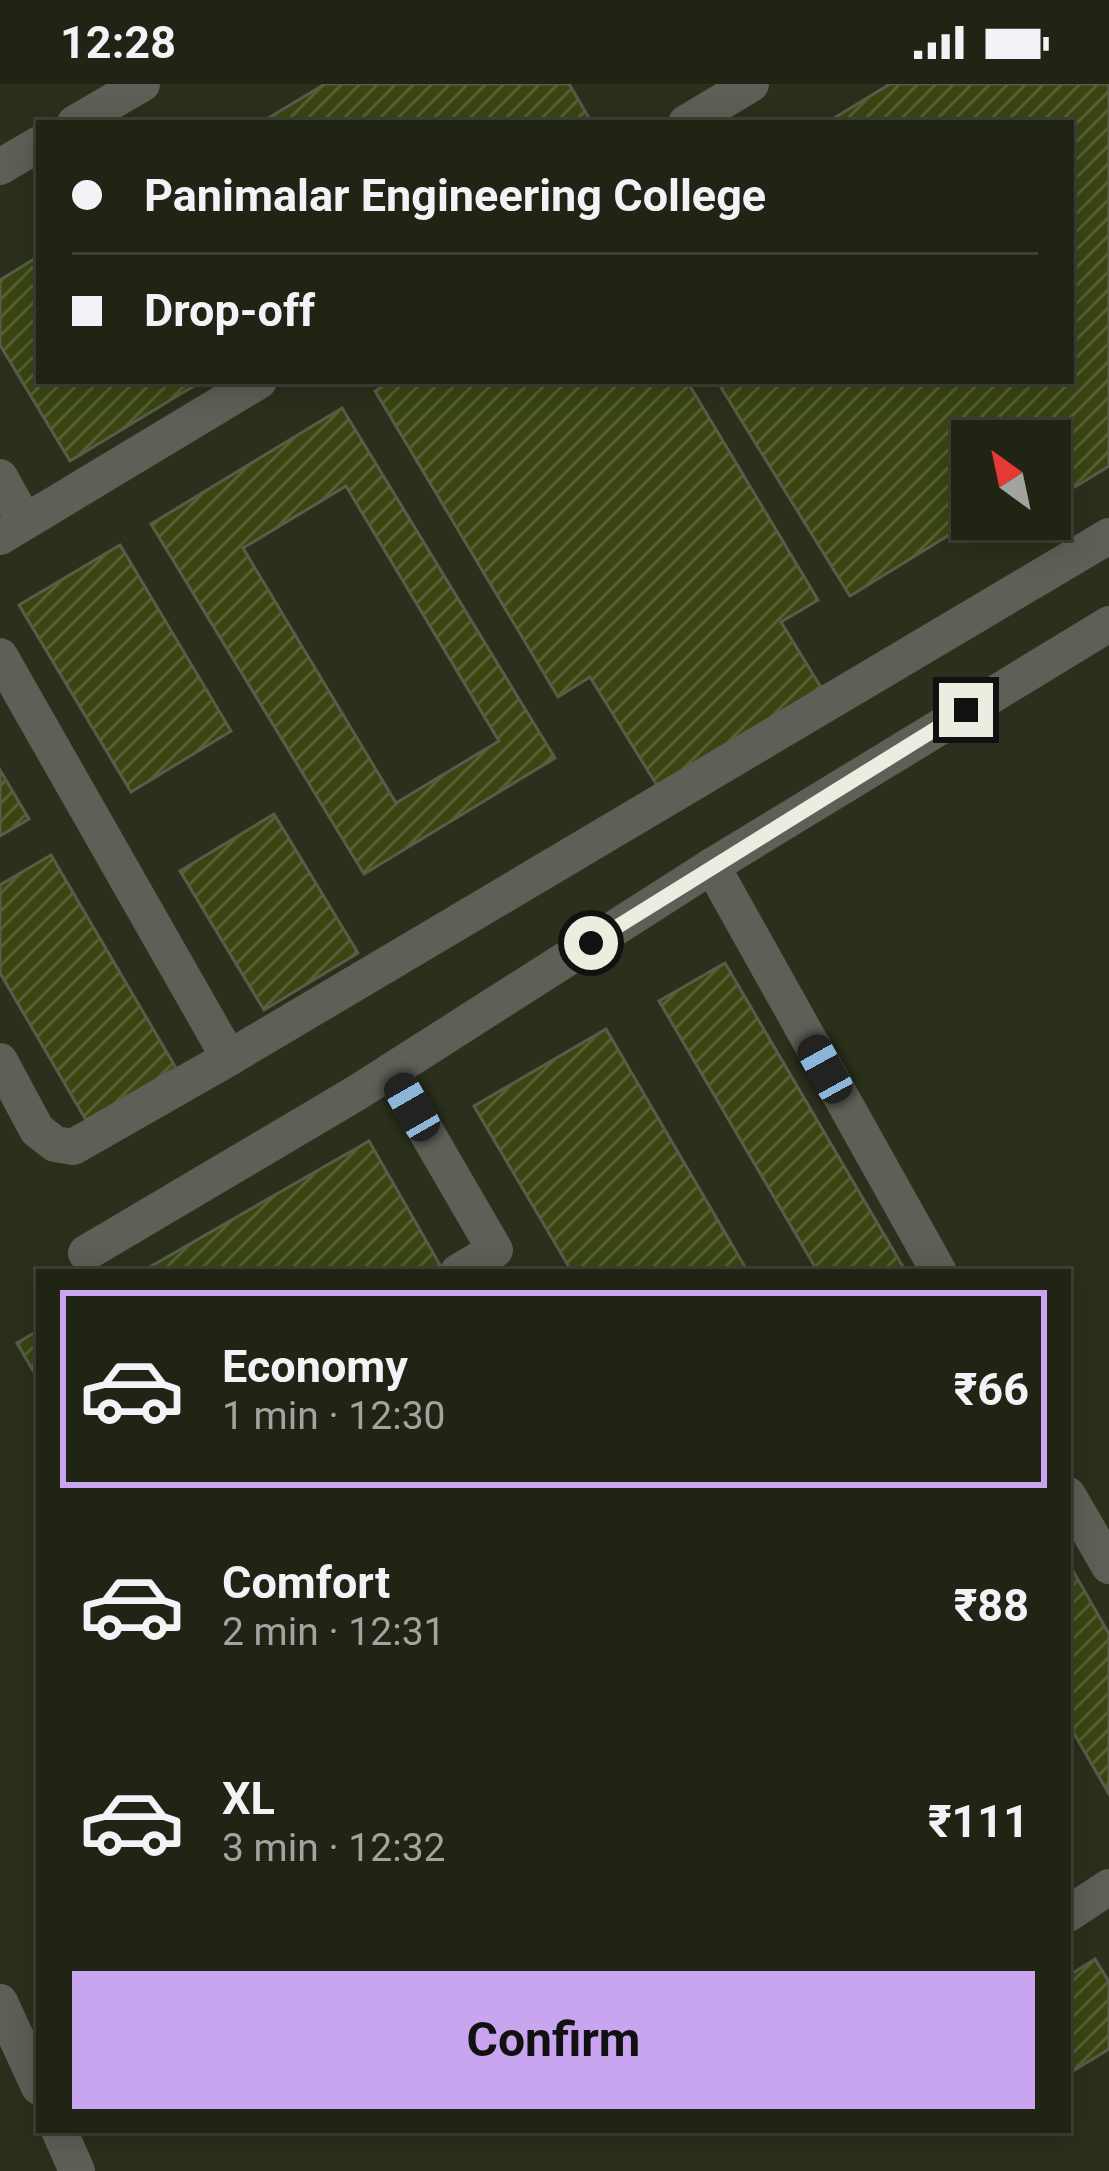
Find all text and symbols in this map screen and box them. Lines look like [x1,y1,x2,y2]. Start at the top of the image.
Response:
text: 12:28 [60,16,176,69]
text: Panimalar Engineering College [144,169,766,222]
text: Drop-off [144,284,315,337]
north arrow [951,420,1071,540]
map controls [951,420,1071,540]
route end [939,683,993,737]
route start [564,916,618,970]
car [792,1029,858,1109]
car [378,1067,446,1147]
icon: car [78,1335,186,1443]
text: Economy [222,1340,408,1393]
text: ₹66 [954,1363,1029,1416]
text: 1 min · 12:30 [222,1393,445,1439]
icon: car [78,1551,186,1659]
text: Comfort [222,1556,390,1609]
text: ₹88 [954,1579,1029,1632]
text: 2 min · 12:31 [222,1609,445,1655]
icon: car [78,1767,186,1875]
text: XL [222,1772,275,1825]
text: ₹111 [928,1795,1029,1848]
text: 3 min · 12:32 [222,1825,445,1871]
button: Confirm [72,1971,1035,2109]

